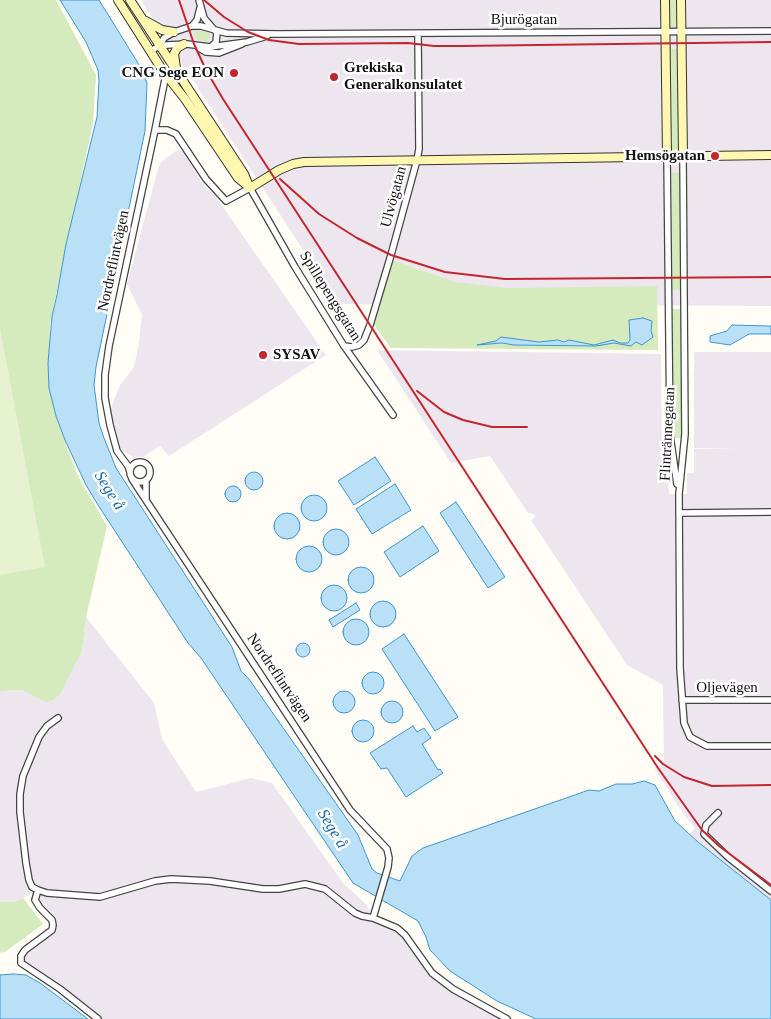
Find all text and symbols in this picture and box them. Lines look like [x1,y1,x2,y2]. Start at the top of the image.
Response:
street label: Bjurögatan [491,11,557,29]
place label: Grekiska Generalkonsulatet [344,59,462,94]
place label: CNG Sege EON [122,64,224,82]
marker: CNG Sege EON [228,67,240,79]
marker: Grekiska Generalkonsulatet [328,71,340,83]
place label: Hemsögatan [625,147,705,165]
marker: Hemsögatan [709,150,721,162]
street label: Ulvögatan [377,164,411,230]
street label: Nordreflintvägen [94,209,134,313]
street label: Spillepengsgatan [295,248,365,344]
place label: SYSAV [273,346,320,364]
marker: SYSAV [257,349,269,361]
street label: Flintrännegatan [657,387,679,481]
water label: Sege å [90,468,128,514]
street label: Nordreflintvägen [243,630,315,726]
street label: Oljevägen [696,679,758,697]
water label: Sege å [313,806,351,852]

